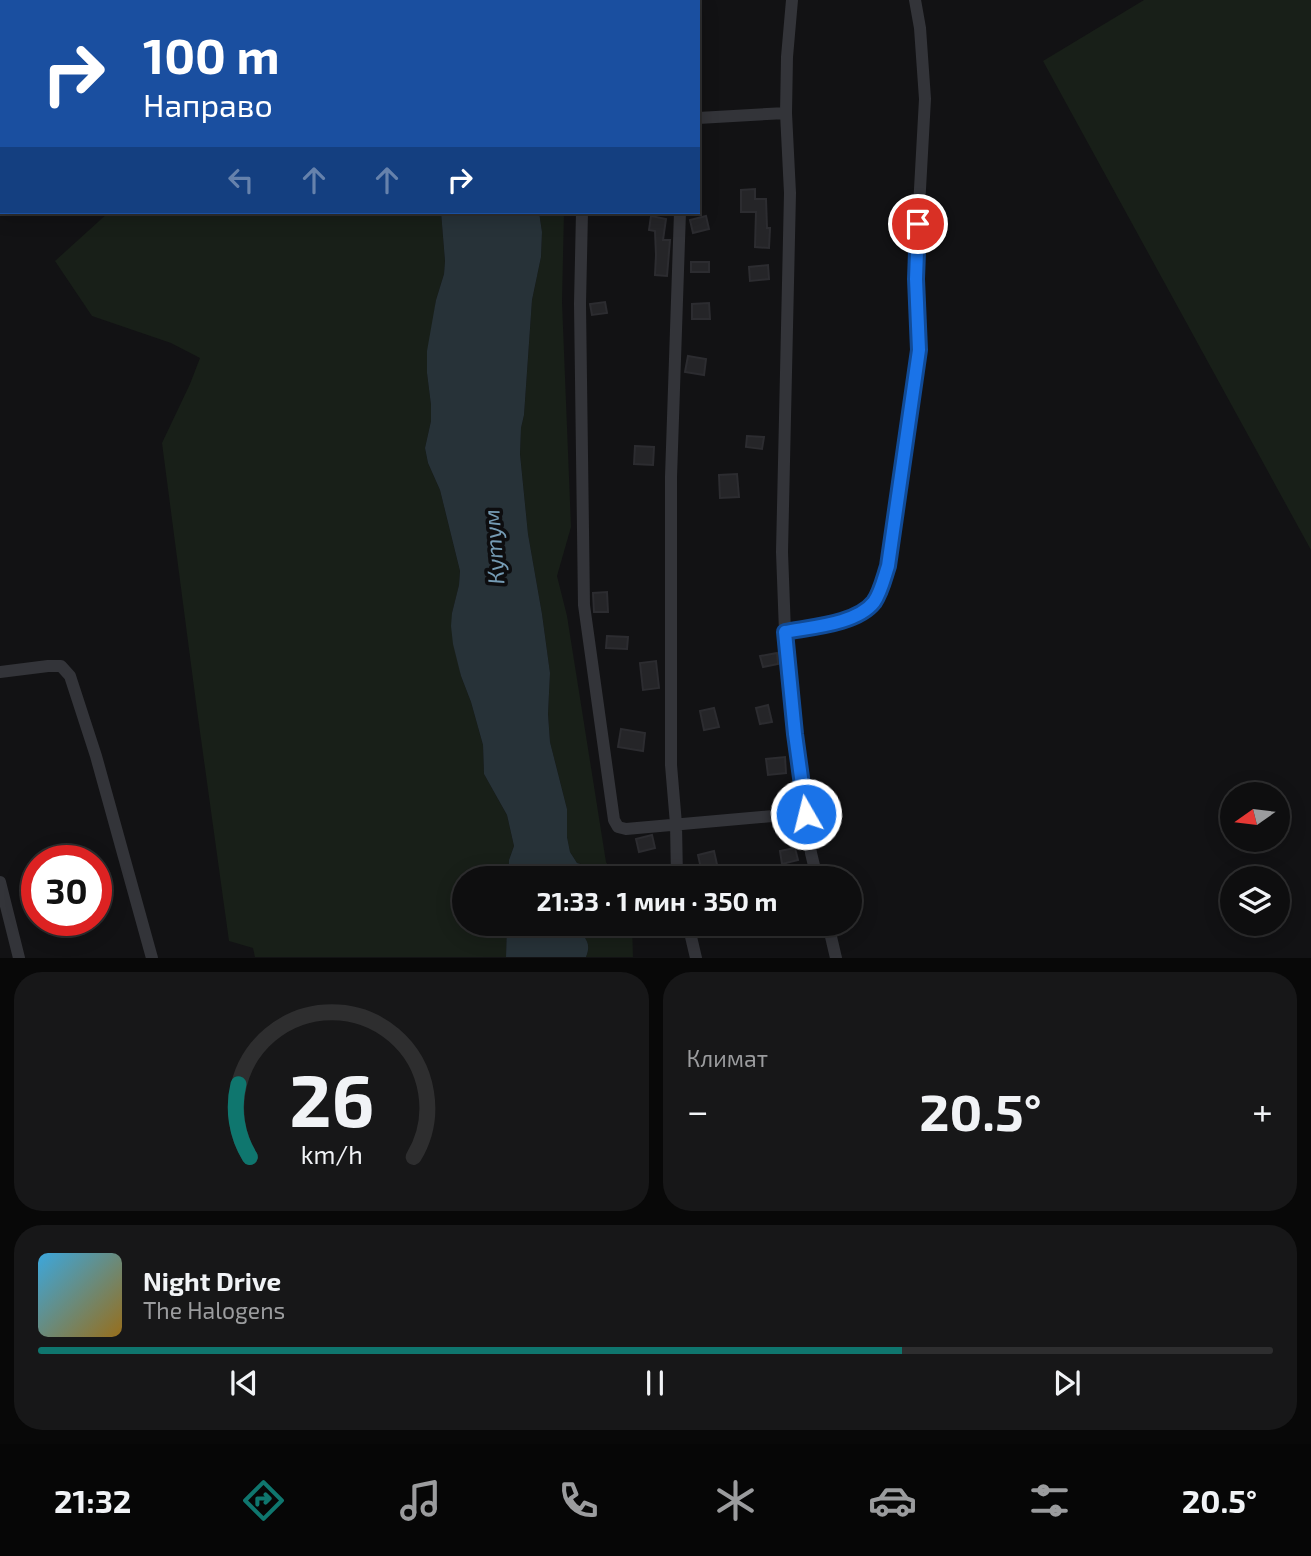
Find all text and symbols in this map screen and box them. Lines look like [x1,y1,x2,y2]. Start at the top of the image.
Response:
text: 100 m [143,25,280,84]
icon: right [28,28,119,119]
text: Направо [143,85,273,123]
icon: left [222,161,260,199]
icon: ahead [295,161,333,199]
icon: ahead [368,161,406,199]
icon: right [441,161,479,199]
pin [888,194,948,254]
icon: arrive [899,205,937,243]
water label: Кутум [476,508,510,586]
position arrow [769,777,843,851]
north arrow [1220,782,1290,852]
map controls [1220,782,1290,936]
speed limit sign: 30 [21,845,112,936]
button: layers [1220,866,1290,936]
text: 21:33 · 1 мин · 350 m [537,885,777,916]
text: Климат [687,1044,768,1072]
text: 26 [289,1055,374,1143]
text: 20.5° [919,1079,1042,1141]
text: − [687,1087,709,1133]
text: + [1252,1087,1273,1133]
text: km/h [300,1139,362,1169]
text: Night Drive [143,1265,281,1296]
text: The Halogens [143,1296,285,1324]
icon: previous [225,1364,263,1402]
icon: pause [636,1364,674,1402]
icon: next [1048,1364,1086,1402]
icon: directions [239,1476,288,1525]
icon: music [396,1476,445,1525]
icon: phone [554,1476,603,1525]
icon: climate [711,1476,760,1525]
icon: car [868,1476,917,1525]
icon: filters [1025,1476,1074,1525]
text: 21:32 [54,1481,131,1519]
text: 20.5° [1182,1481,1257,1519]

